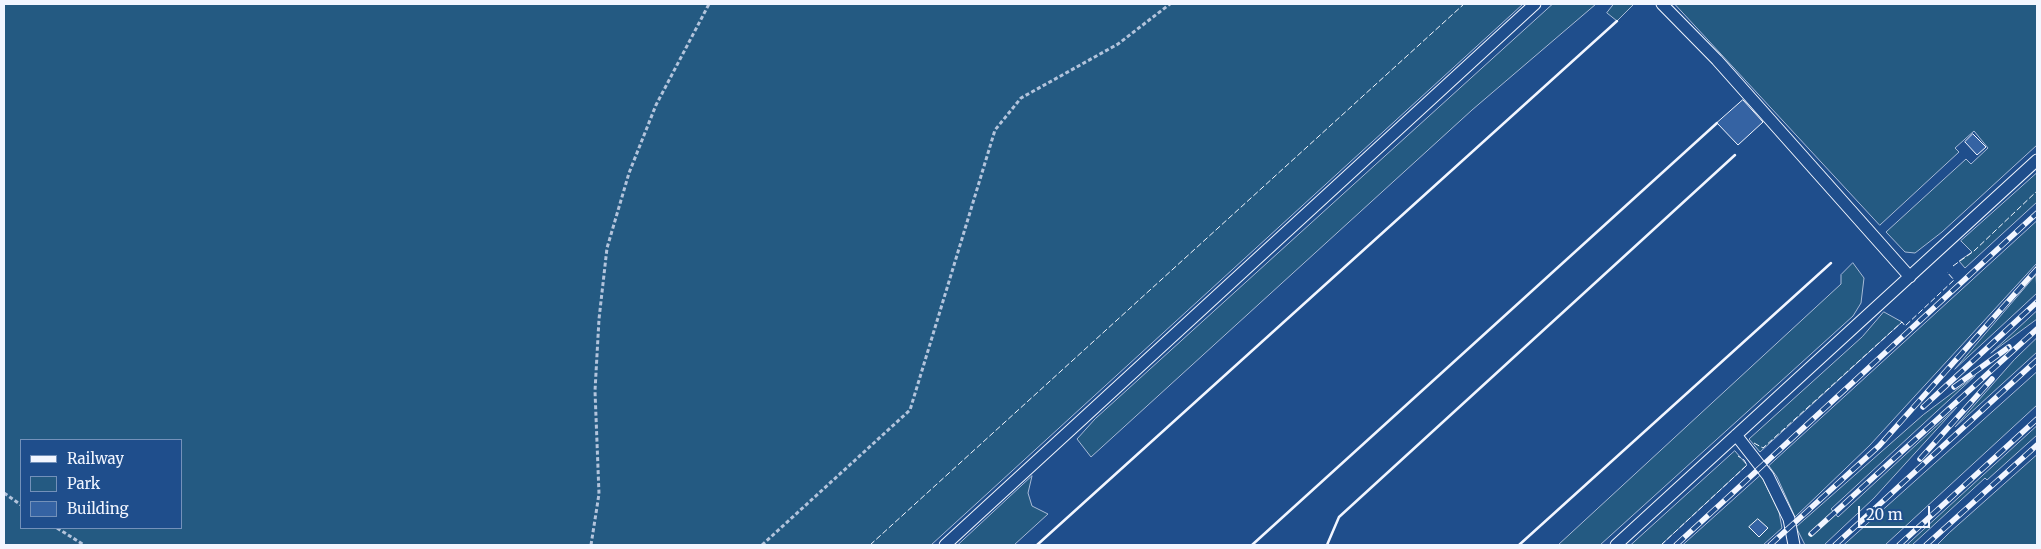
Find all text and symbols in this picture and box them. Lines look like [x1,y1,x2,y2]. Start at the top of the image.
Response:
legend [20,439,182,529]
text: Railway [67,449,124,468]
text: Park [67,474,100,493]
scale bar [1861,496,1934,528]
text: Building [67,499,129,518]
text: 20 m [1866,505,1903,524]

